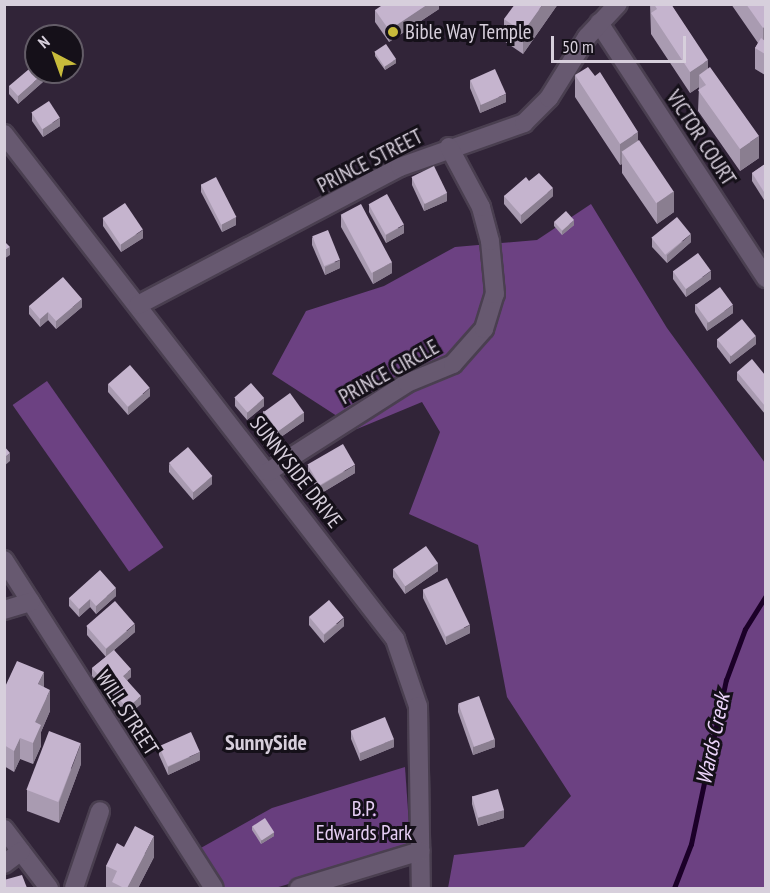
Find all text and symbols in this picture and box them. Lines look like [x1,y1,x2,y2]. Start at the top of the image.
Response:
place label: Bible Way Temple [405,19,533,45]
north arrow [24,24,84,84]
scale bar [554,24,689,62]
marker: Bible Way Temple [386,25,400,39]
text: N [34,32,53,52]
text: 50 m [562,35,594,58]
street label: VICTOR COURT [661,86,741,190]
street label: PRINCE STREET [313,124,427,198]
street label: PRINCE CIRCLE [335,334,443,410]
street label: SUNNYSIDE DRIVE [244,411,348,533]
street label: WILL STREET [90,666,164,760]
water label: Wards Creek [690,691,736,787]
district label: SunnySide [225,730,307,756]
park label: B.P. Edwards Park [316,796,412,846]

